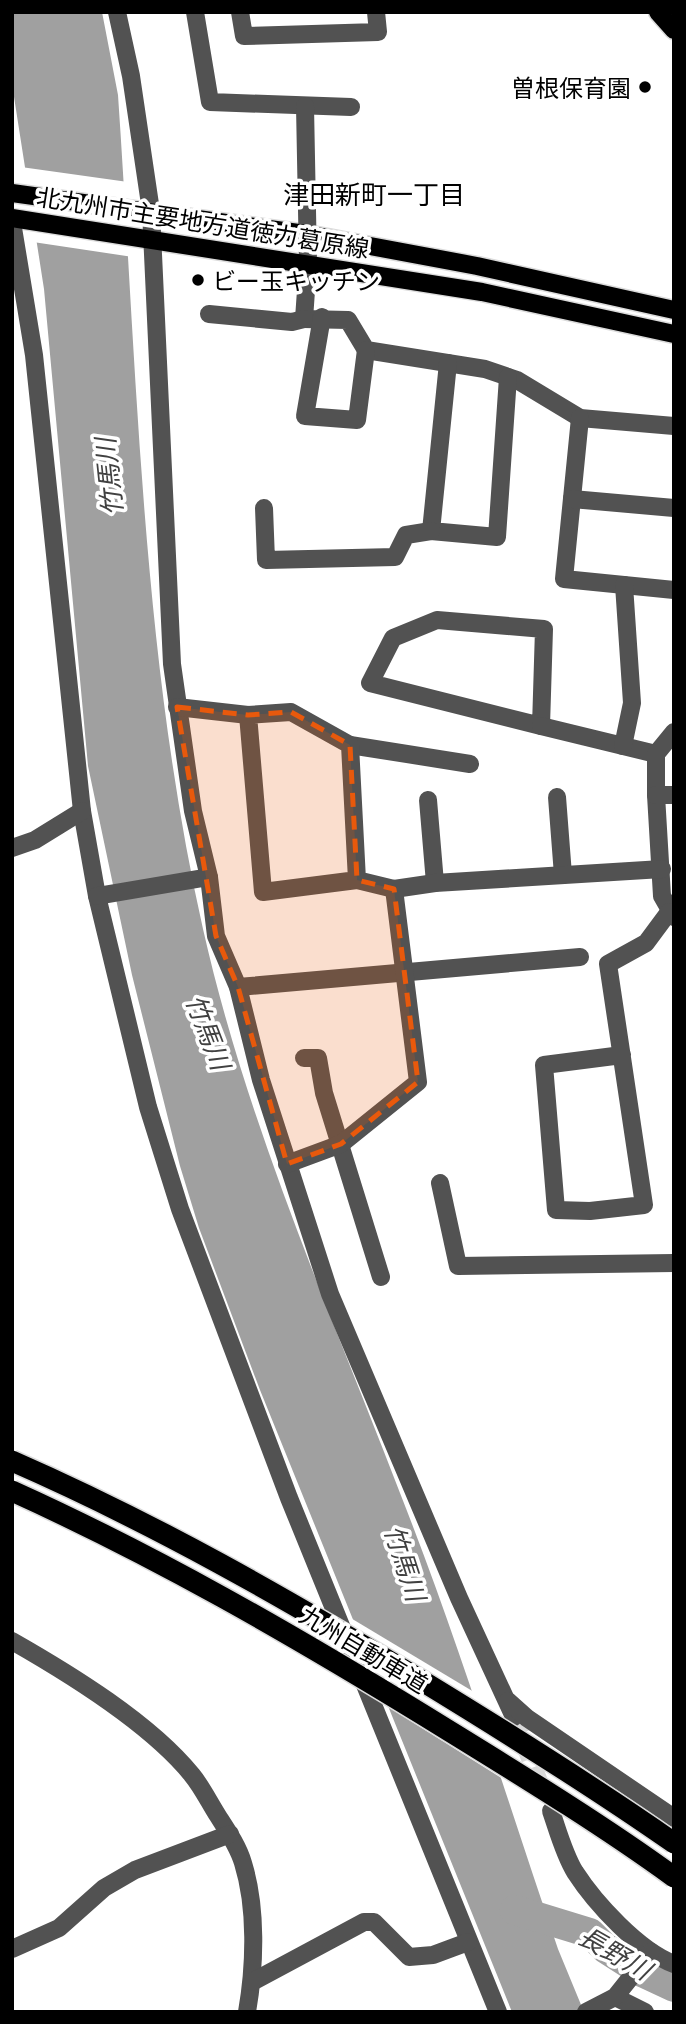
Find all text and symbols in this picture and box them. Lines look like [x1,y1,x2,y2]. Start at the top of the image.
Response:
place label: 曽根保育園 [511,73,631,102]
marker: 曽根保育園 [637,79,653,95]
district label: 津田新町一丁目 [283,179,465,210]
street label: 北九州市主要地方道徳力葛原線 [35,181,371,263]
place label: ビー玉キッチン [212,266,380,295]
marker: ビー玉キッチン [190,272,206,288]
water label: 竹馬川 [89,434,128,517]
water label: 竹馬川 [180,990,238,1077]
water label: 竹馬川 [378,1521,433,1608]
street label: 九州自動車道 [295,1599,433,1699]
water label: 長野川 [573,1920,659,1987]

